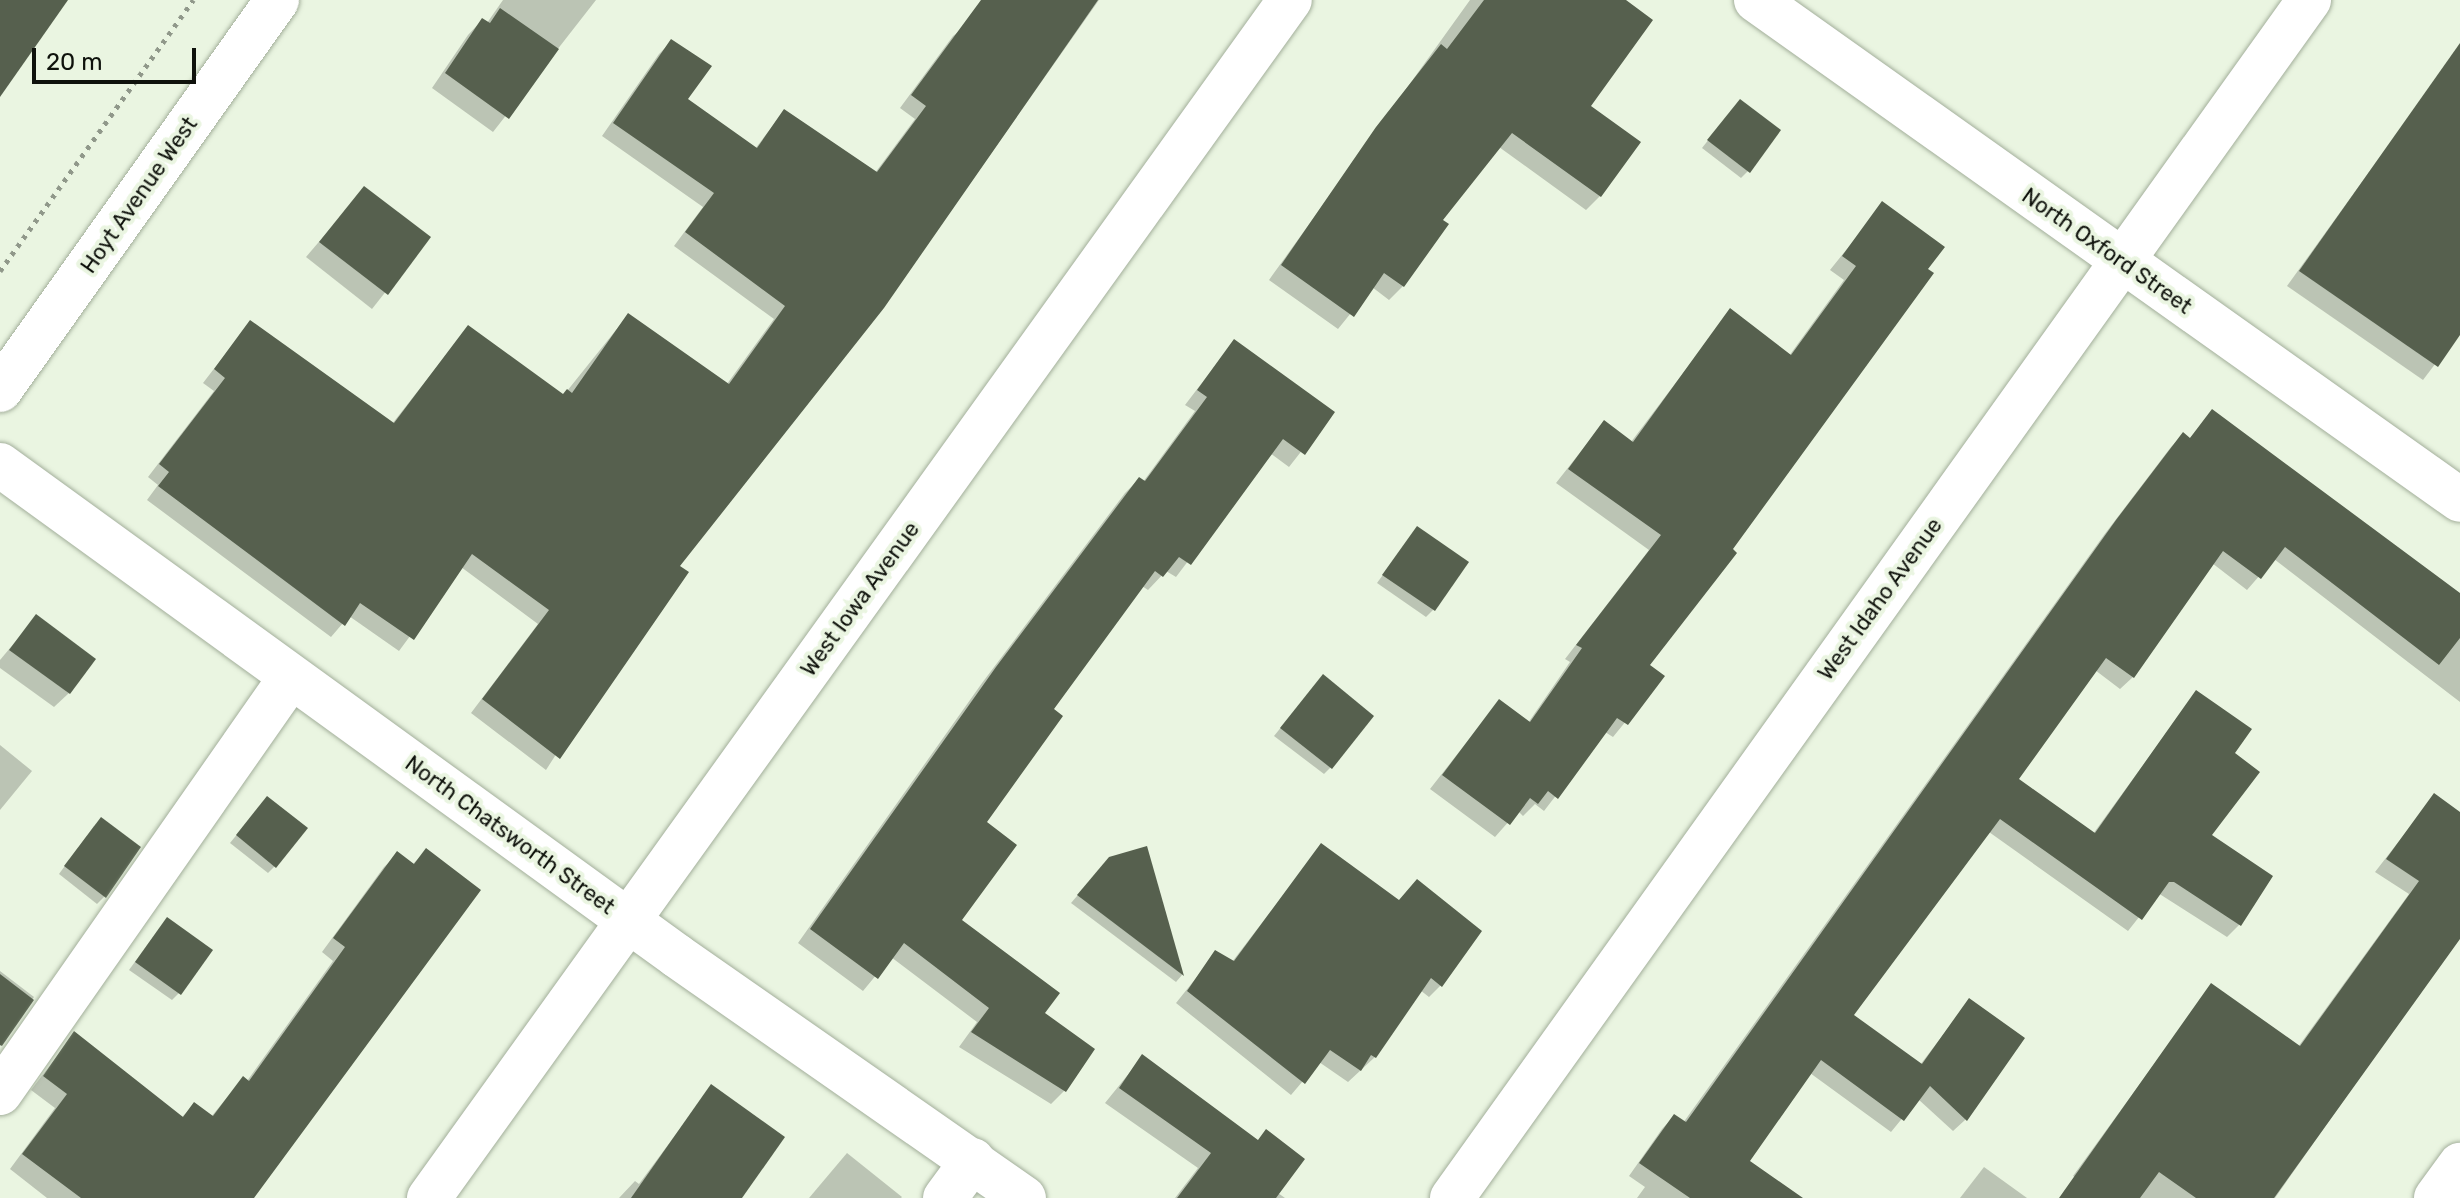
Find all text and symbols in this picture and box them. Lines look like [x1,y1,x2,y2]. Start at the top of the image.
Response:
scale bar [36,32,200,82]
text: 20 m [46,48,103,76]
street label: Hoyt Avenue West [75,111,203,279]
street label: North Oxford Street [2017,182,2197,320]
street label: West Idaho Avenue [1812,513,1948,685]
street label: West Iowa Avenue [795,516,925,682]
street label: North Chatsworth Street [400,750,620,920]

